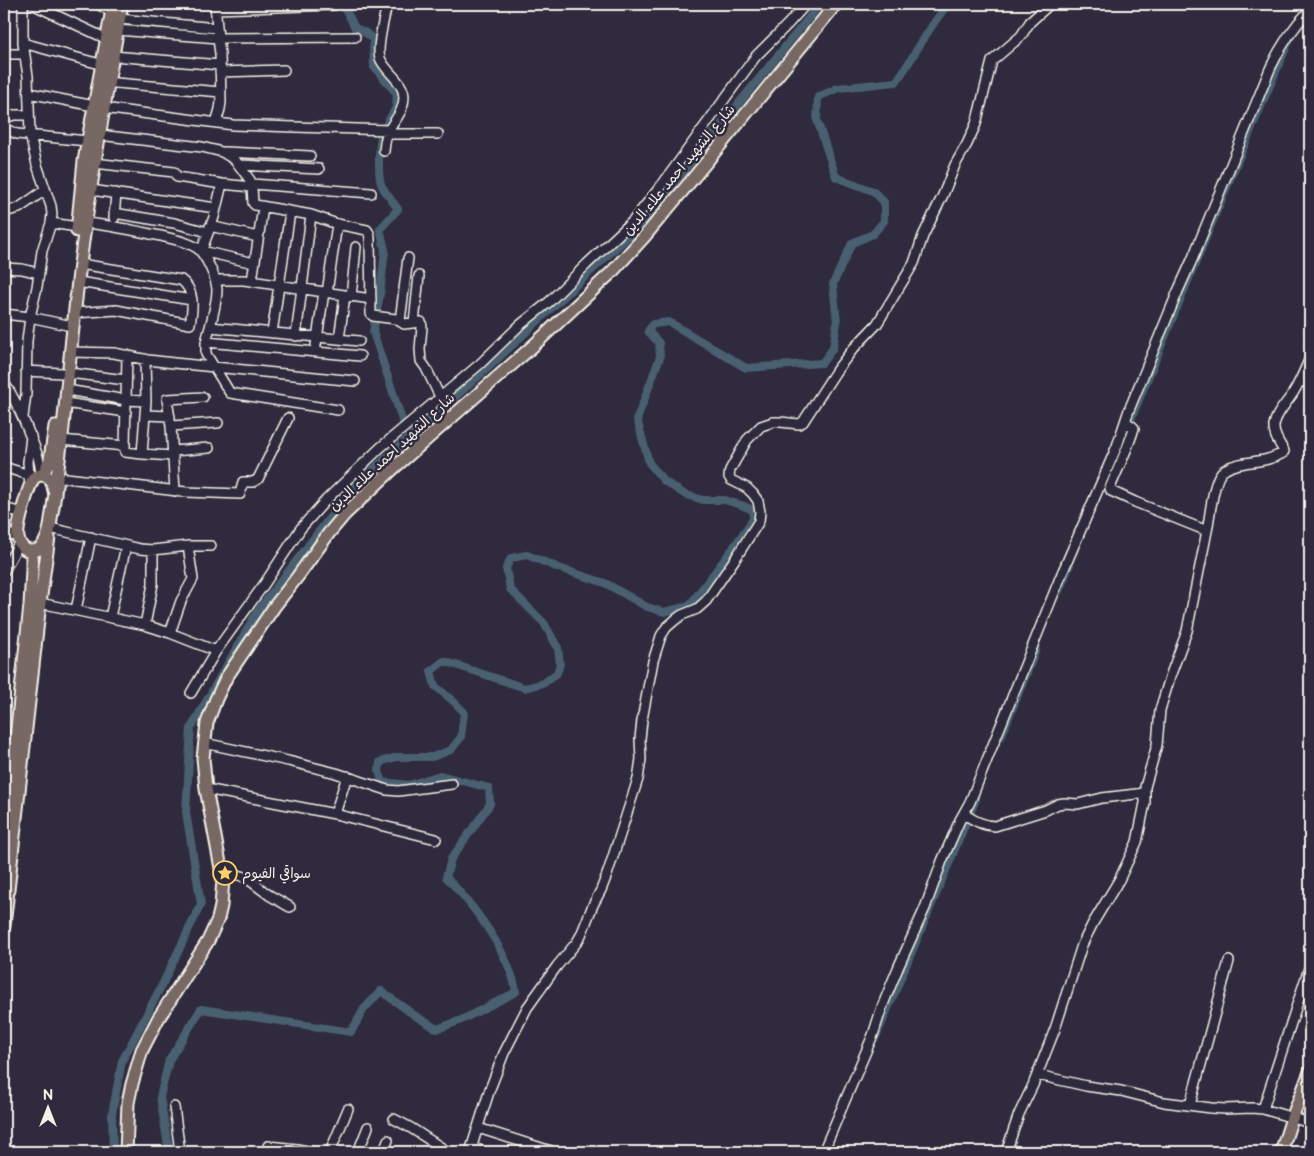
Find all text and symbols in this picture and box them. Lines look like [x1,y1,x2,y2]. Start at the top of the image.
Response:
street label: شارع الشهيد احمد علاء الدين [619,101,739,239]
street label: شارع الشهيد احمد علاء الدين [326,389,459,515]
place icon: سواقي الفيوم [212,860,238,886]
place label: سواقي الفيوم [242,865,311,885]
north arrow [22,1084,72,1134]
text: N [43,1087,53,1104]

